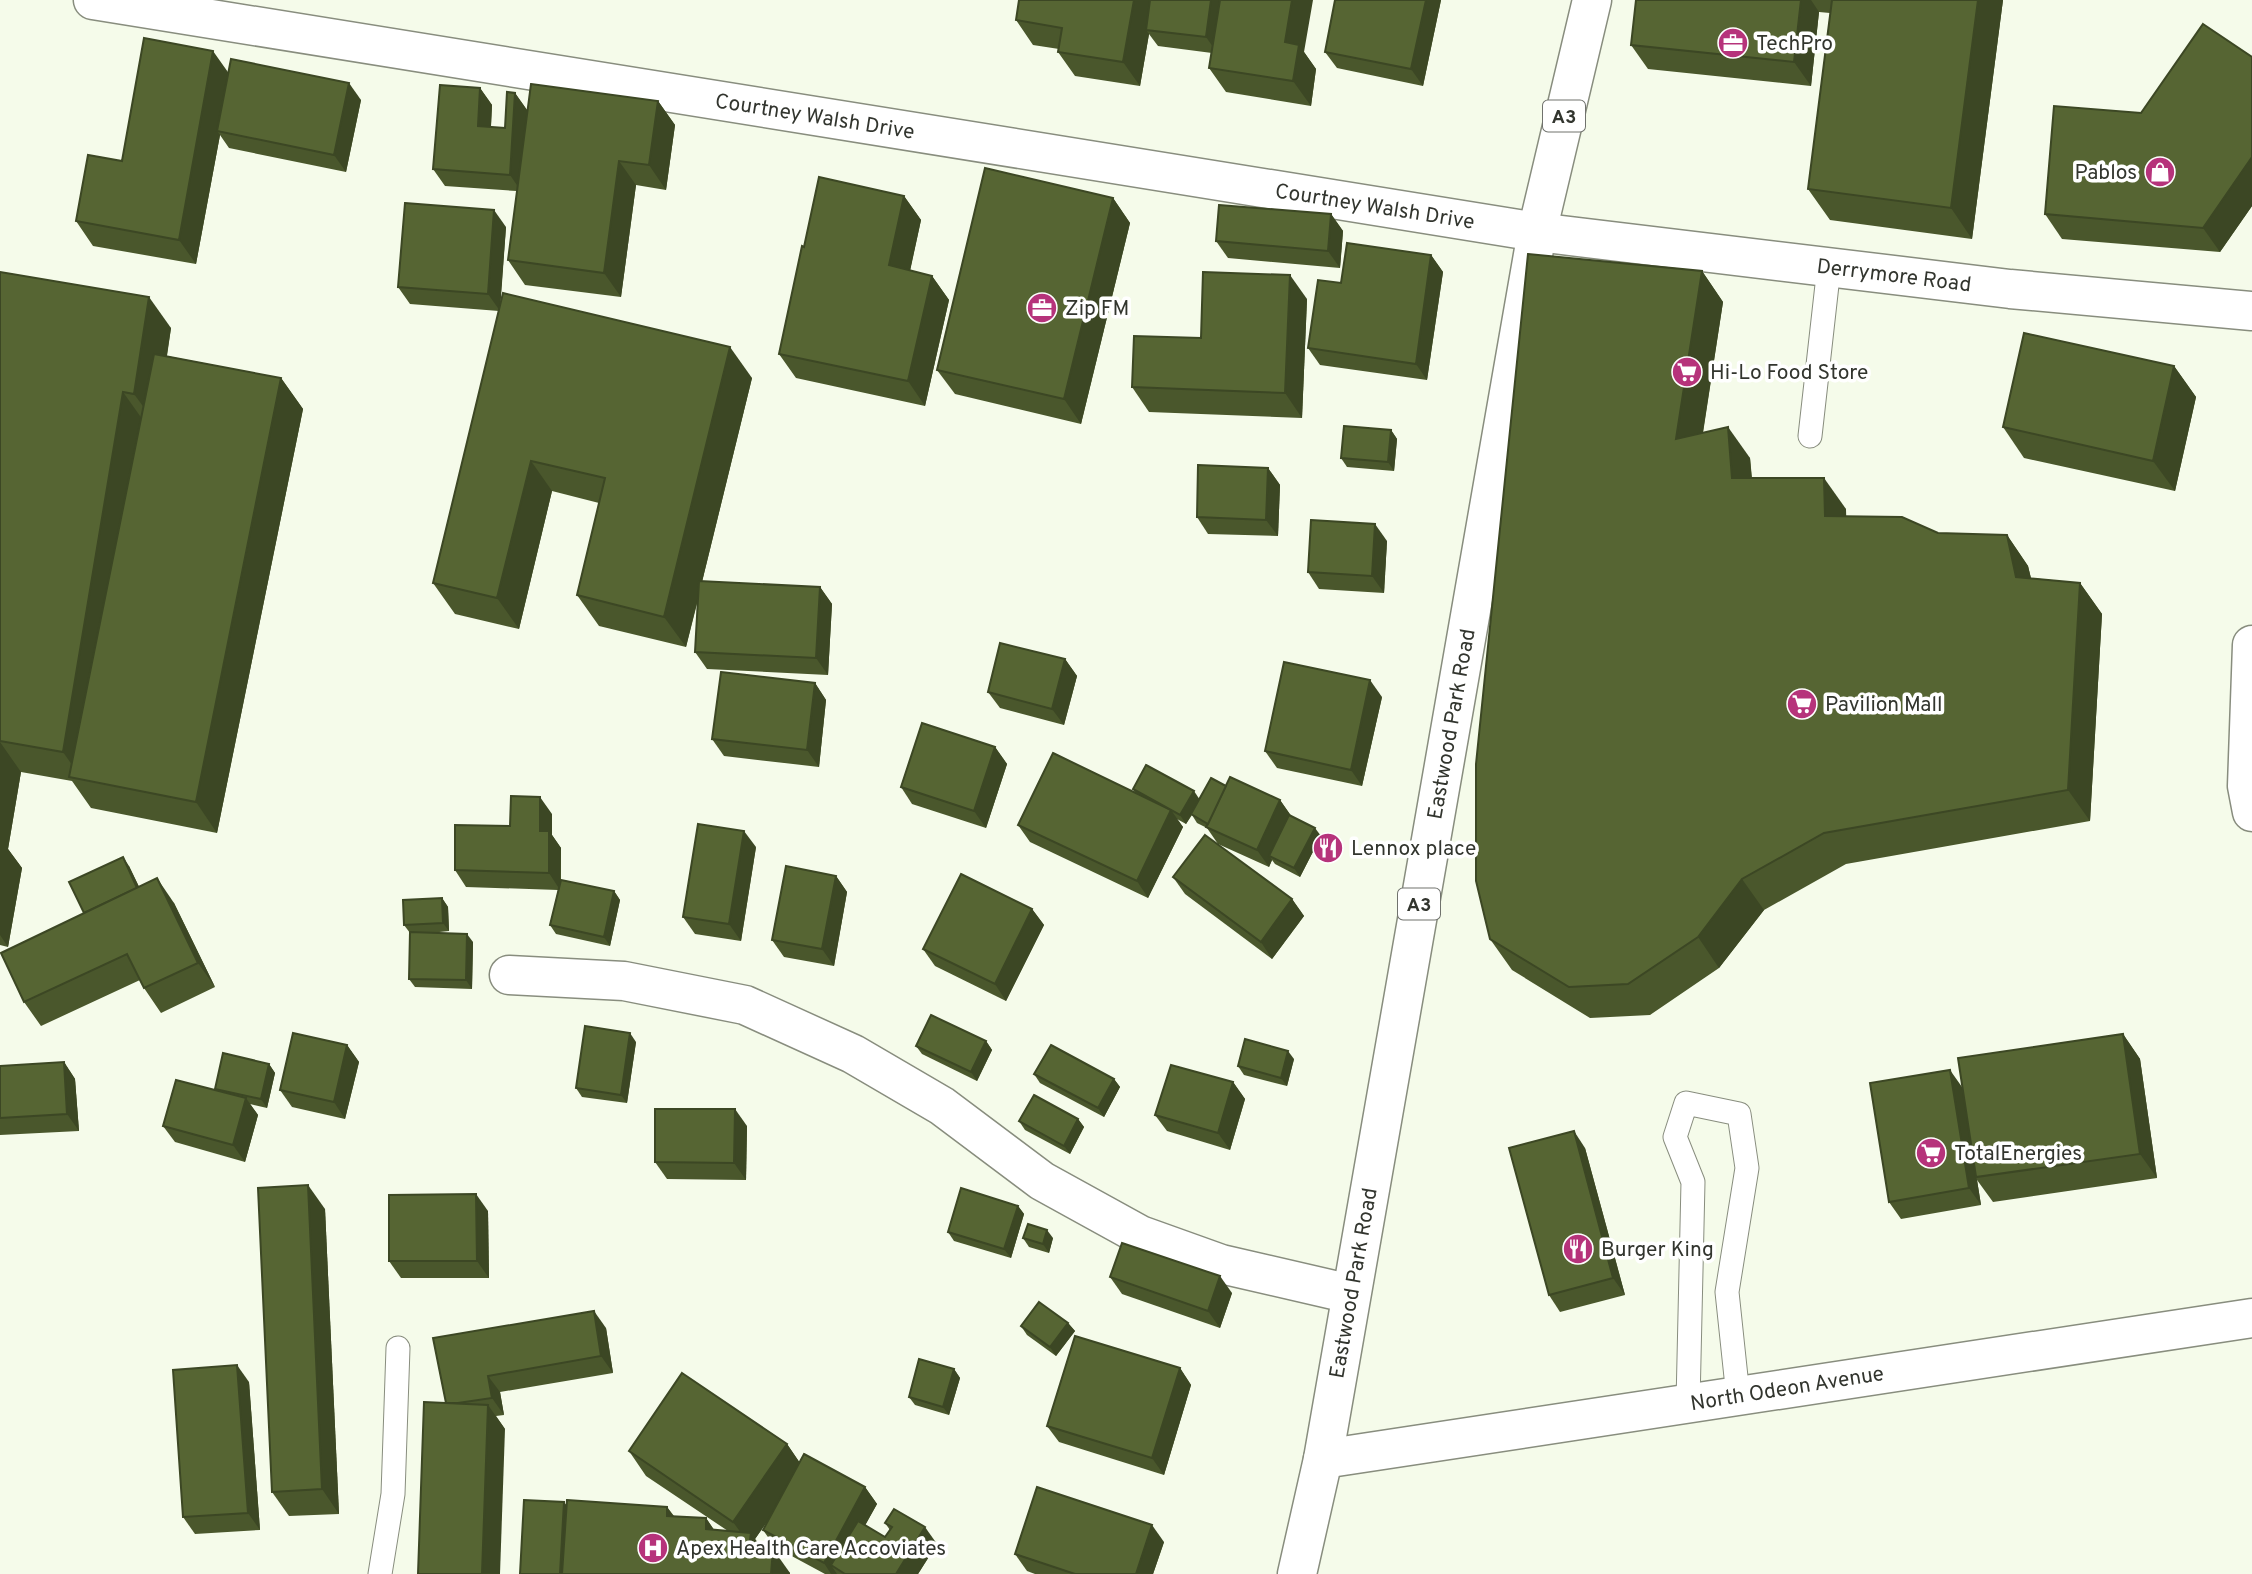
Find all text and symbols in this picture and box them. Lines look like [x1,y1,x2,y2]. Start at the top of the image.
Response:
office icon: TechPro [1716,26,1750,60]
place label: TechPro [1756,31,1833,58]
street label: Courtney Walsh Drive [713,88,916,147]
road number: A3 [1543,100,1585,132]
shop icon: Pablos [2143,155,2177,189]
place label: Pablos [2074,160,2137,187]
street label: Courtney Walsh Drive [1273,178,1476,237]
street label: Derrymore Road [1815,254,1973,299]
office icon: Zip FM [1025,291,1059,325]
place label: Zip FM [1065,296,1129,323]
supermarket icon: Hi-Lo Food Store [1670,355,1704,389]
place label: Hi-Lo Food Store [1710,360,1868,387]
street label: Eastwood Park Road [1422,627,1483,822]
supermarket icon: Pavilion Mall [1785,687,1819,721]
place label: Pavilion Mall [1825,692,1942,719]
restaurant icon: Lennox place [1311,831,1345,865]
place label: Lennox place [1351,836,1476,863]
road number: A3 [1398,888,1440,920]
supermarket icon: TotalEnergies [1914,1136,1948,1170]
place label: TotalEnergies [1954,1141,2082,1168]
street label: Eastwood Park Road [1324,1186,1385,1381]
restaurant icon: Burger King [1561,1232,1595,1266]
place label: Burger King [1601,1237,1714,1264]
street label: North Odeon Avenue [1689,1361,1886,1418]
hospital icon: Apex Health Care Accoviates [636,1531,670,1565]
place label: Apex Health Care Accoviates [676,1536,946,1563]

